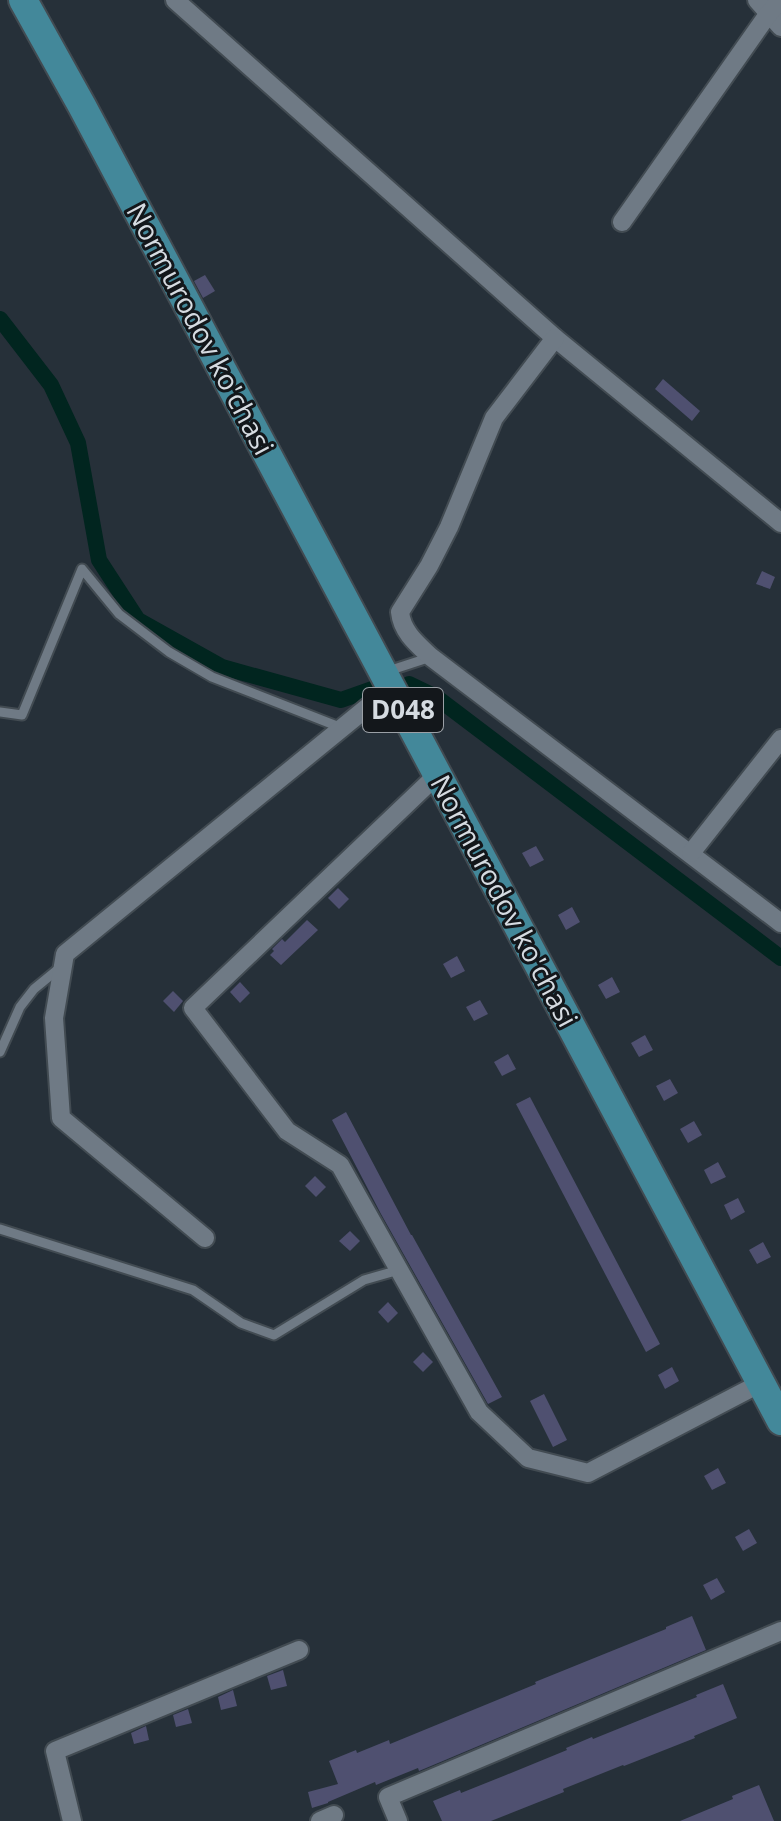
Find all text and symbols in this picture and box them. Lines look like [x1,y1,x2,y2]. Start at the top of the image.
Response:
street label: Normurodov ko'chasi [118,196,283,461]
road number: D048 [363,688,443,732]
street label: Normurodov ko'chasi [422,768,587,1033]

